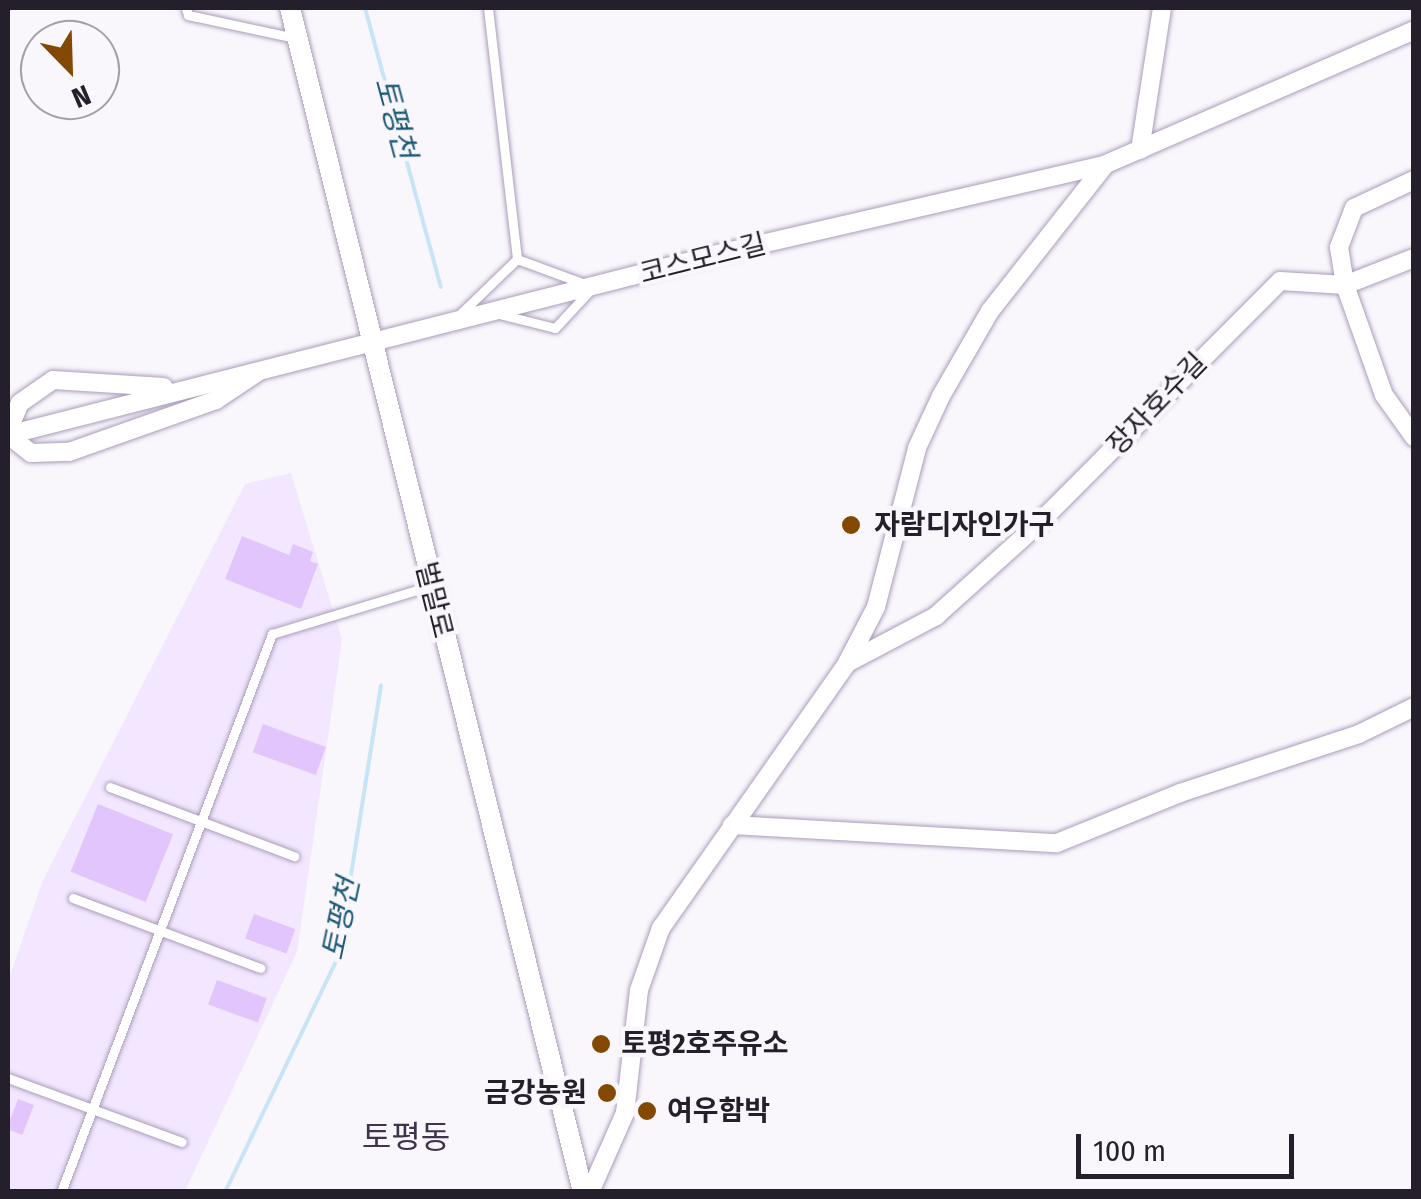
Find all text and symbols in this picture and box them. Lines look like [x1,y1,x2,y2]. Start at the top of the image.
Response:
north arrow [20,20,120,120]
water label: 토평천 [367,73,423,163]
text: N [67,78,95,115]
street label: 코스모스길 [636,227,770,291]
street label: 장자호수길 [1100,346,1214,462]
place label: 자람디자인가구 [874,508,1054,542]
marker: 자람디자인가구 [838,512,864,538]
street label: 벌말로 [408,558,460,642]
water label: 토평천 [315,875,367,963]
place label: 토평2호주유소 [621,1027,789,1061]
marker: 토평2호주유소 [590,1033,612,1055]
place label: 금강농원 [484,1076,587,1110]
marker: 금강농원 [596,1082,618,1104]
place label: 여우함박 [667,1094,770,1128]
marker: 여우함박 [636,1100,658,1122]
scale bar [1081,1114,1298,1176]
district label: 토평동 [362,1118,450,1156]
text: 100 m [1093,1133,1166,1169]

